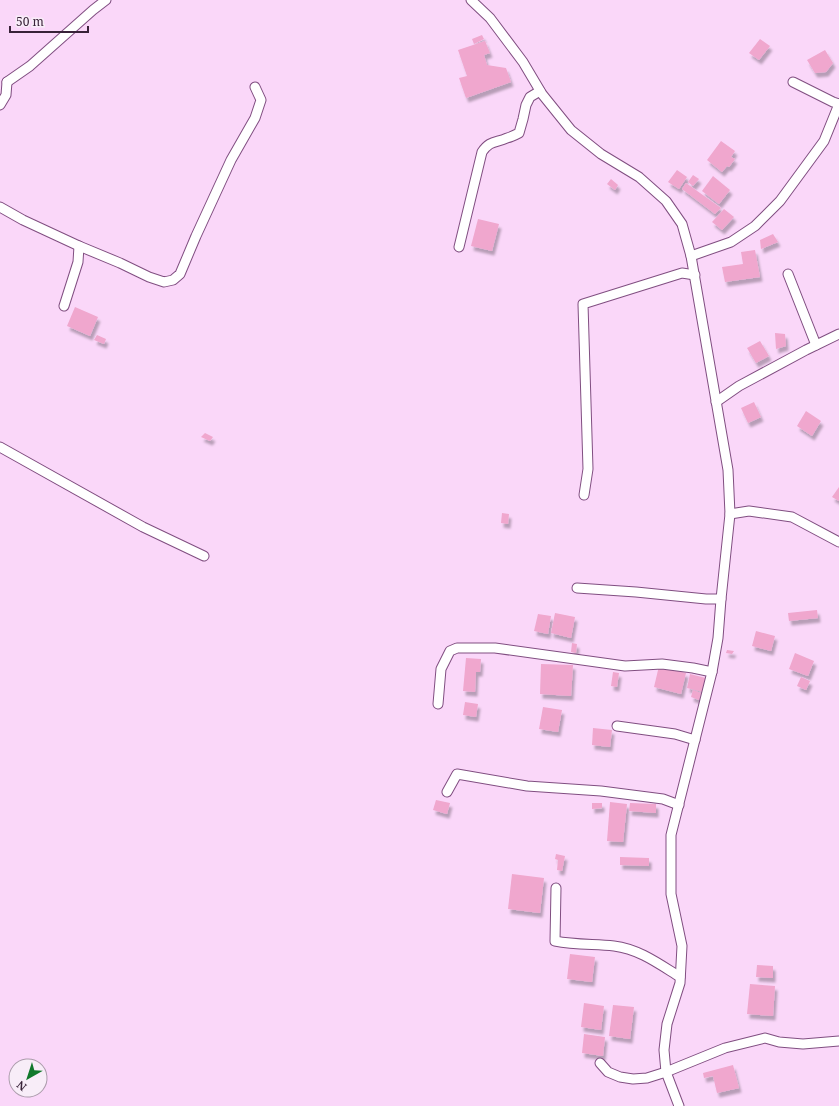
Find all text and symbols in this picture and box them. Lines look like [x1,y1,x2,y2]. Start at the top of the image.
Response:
scale bar [10,8,88,34]
text: 50 m [16,13,44,30]
north arrow [8,1058,48,1098]
text: N [13,1077,29,1095]

